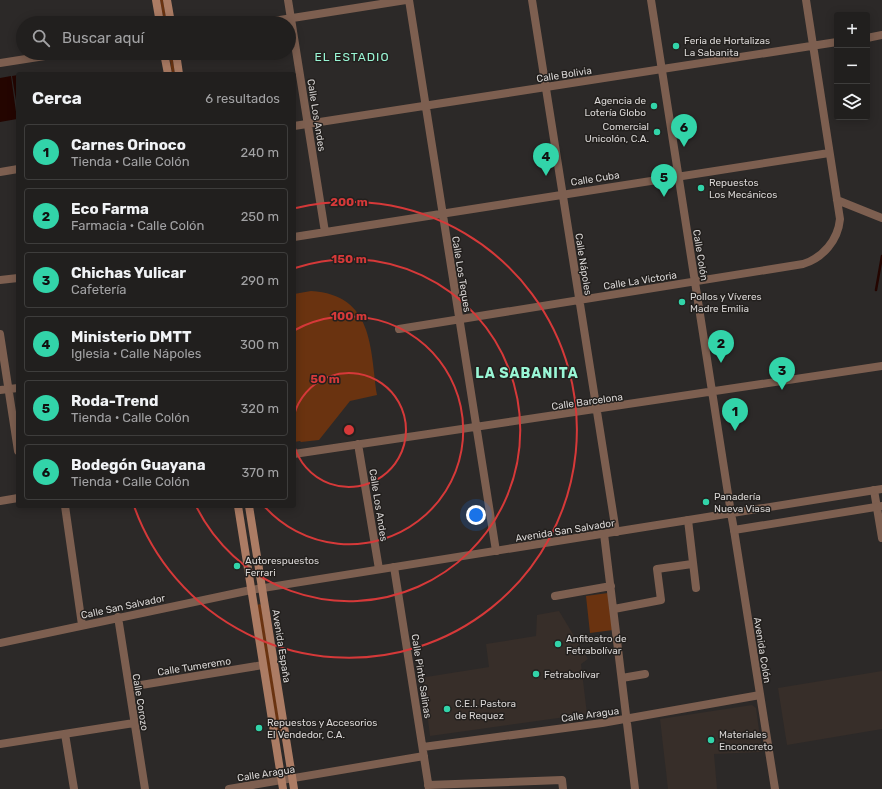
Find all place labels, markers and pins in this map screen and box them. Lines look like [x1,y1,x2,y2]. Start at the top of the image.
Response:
place label: Feria de Hortalizas La Sabanita [684,35,770,59]
marker: Feria de Hortalizas La Sabanita [671,41,681,51]
place label: Agencia de Lotería Globo [584,95,646,119]
marker: Agencia de Lotería Globo [649,101,659,111]
pin: 6 [671,114,697,147]
place label: Comercial Unicolón, C.A. [585,121,649,145]
marker: Comercial Unicolón, C.A. [652,127,662,137]
pin: 4 [533,143,559,176]
pin: 5 [651,164,677,197]
place label: Repuestos Los Mecánicos [709,177,777,201]
marker: Repuestos Los Mecánicos [696,183,706,193]
place label: Pollos y Víveres Madre Emilia [690,291,762,315]
marker: Pollos y Víveres Madre Emilia [677,297,687,307]
pin: 2 [708,330,734,363]
pin: 3 [769,357,795,390]
pin: 1 [722,398,748,431]
centre of rings [342,423,356,437]
place label: Panadería Nueva Viasa [714,491,771,515]
marker: Panadería Nueva Viasa [701,497,711,507]
place label: Autorespuestos Ferrari [245,555,319,579]
marker: Autorespuestos Ferrari [232,561,242,571]
place label: Anfiteatro de Fetrabolívar [566,633,627,657]
marker: Anfiteatro de Fetrabolívar [553,639,563,649]
marker: Fetrabolívar [531,669,541,679]
place label: Fetrabolívar [544,669,600,681]
place label: C.E.I. Pastora de Requez [455,698,516,722]
marker: C.E.I. Pastora de Requez [442,704,452,714]
place label: Repuestos y Accesorios El Vendedor, C.A. [267,717,377,741]
marker: Repuestos y Accesorios El Vendedor, C.A. [254,723,264,733]
place label: Materiales Enconcreto [719,729,773,753]
marker: Materiales Enconcreto [706,735,716,745]

